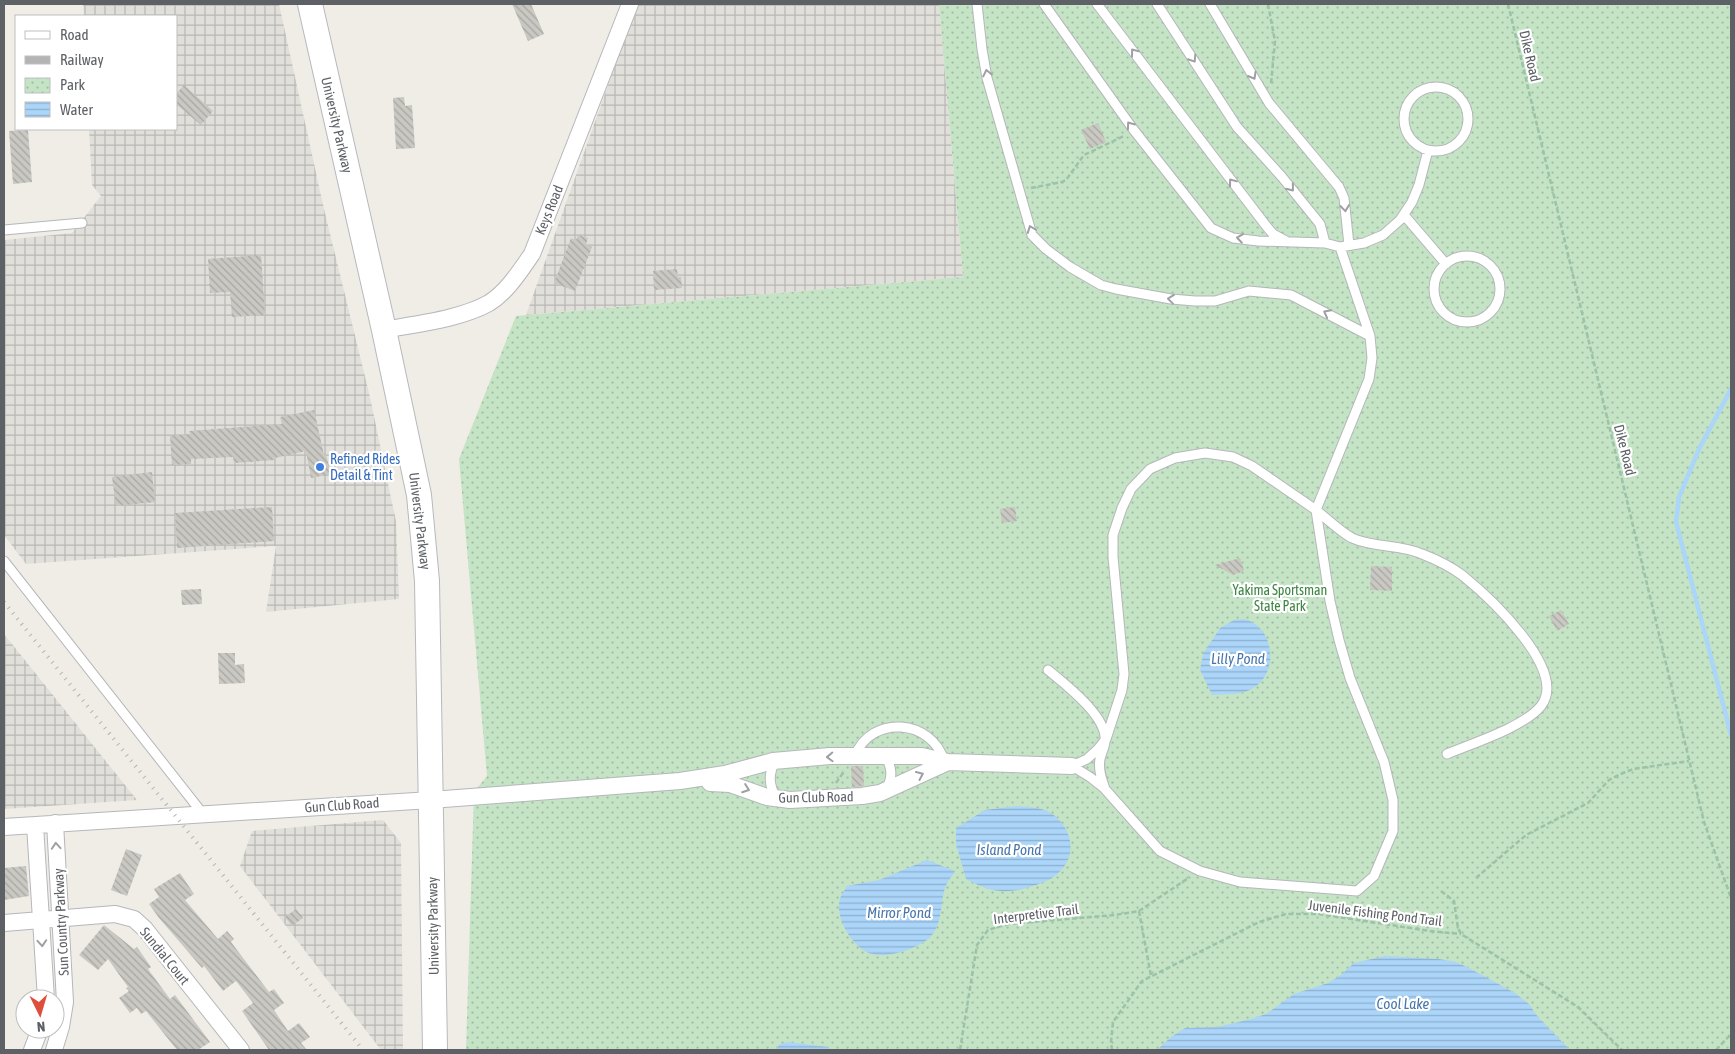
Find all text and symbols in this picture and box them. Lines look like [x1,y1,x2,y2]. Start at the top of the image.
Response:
legend [15,15,178,130]
text: Road [60,26,89,43]
street label: Dike Road [1516,29,1544,83]
one-way arrow [1131,48,1140,58]
text: Railway [60,51,104,68]
one-way arrow [1187,54,1196,63]
one-way arrow [982,69,992,77]
one-way arrow [1246,70,1256,79]
street label: University Parkway [318,75,356,175]
text: Park [60,76,85,93]
text: Water [60,101,93,118]
one-way arrow [1127,121,1136,130]
one-way arrow [1230,179,1238,188]
street label: Keys Road [532,183,566,237]
one-way arrow [1286,183,1295,192]
one-way arrow [1339,204,1350,212]
one-way arrow [1027,225,1037,234]
one-way arrow [1236,233,1244,244]
one-way arrow [1166,294,1174,305]
one-way arrow [1323,309,1332,319]
street label: Dike Road [1611,423,1639,477]
place label: Refined Rides Detail & Tint [330,451,400,483]
marker: Refined Rides Detail & Tint [314,461,326,473]
street label: University Parkway [406,471,434,571]
park label: Yakima Sportsman State Park [1233,582,1327,614]
water label: Lilly Pond [1211,650,1265,667]
one-way arrow [826,751,834,762]
one-way arrow [915,770,924,781]
one-way arrow [741,783,749,793]
street label: Gun Club Road [778,788,854,806]
street label: Gun Club Road [304,794,380,816]
one-way arrow [51,841,62,849]
water label: Island Pond [977,841,1041,858]
street label: Sun Country Parkway [50,868,72,976]
street label: University Parkway [424,877,442,975]
street label: Juvenile Fishing Pond Trail [1307,897,1443,929]
street label: Interpretive Trail [993,901,1080,927]
water label: Mirror Pond [867,904,931,921]
street label: Sundial Court [137,924,193,988]
one-way arrow [37,939,48,947]
north arrow [15,989,65,1039]
water label: Cool Lake [1377,995,1430,1012]
text: N [36,1019,46,1035]

